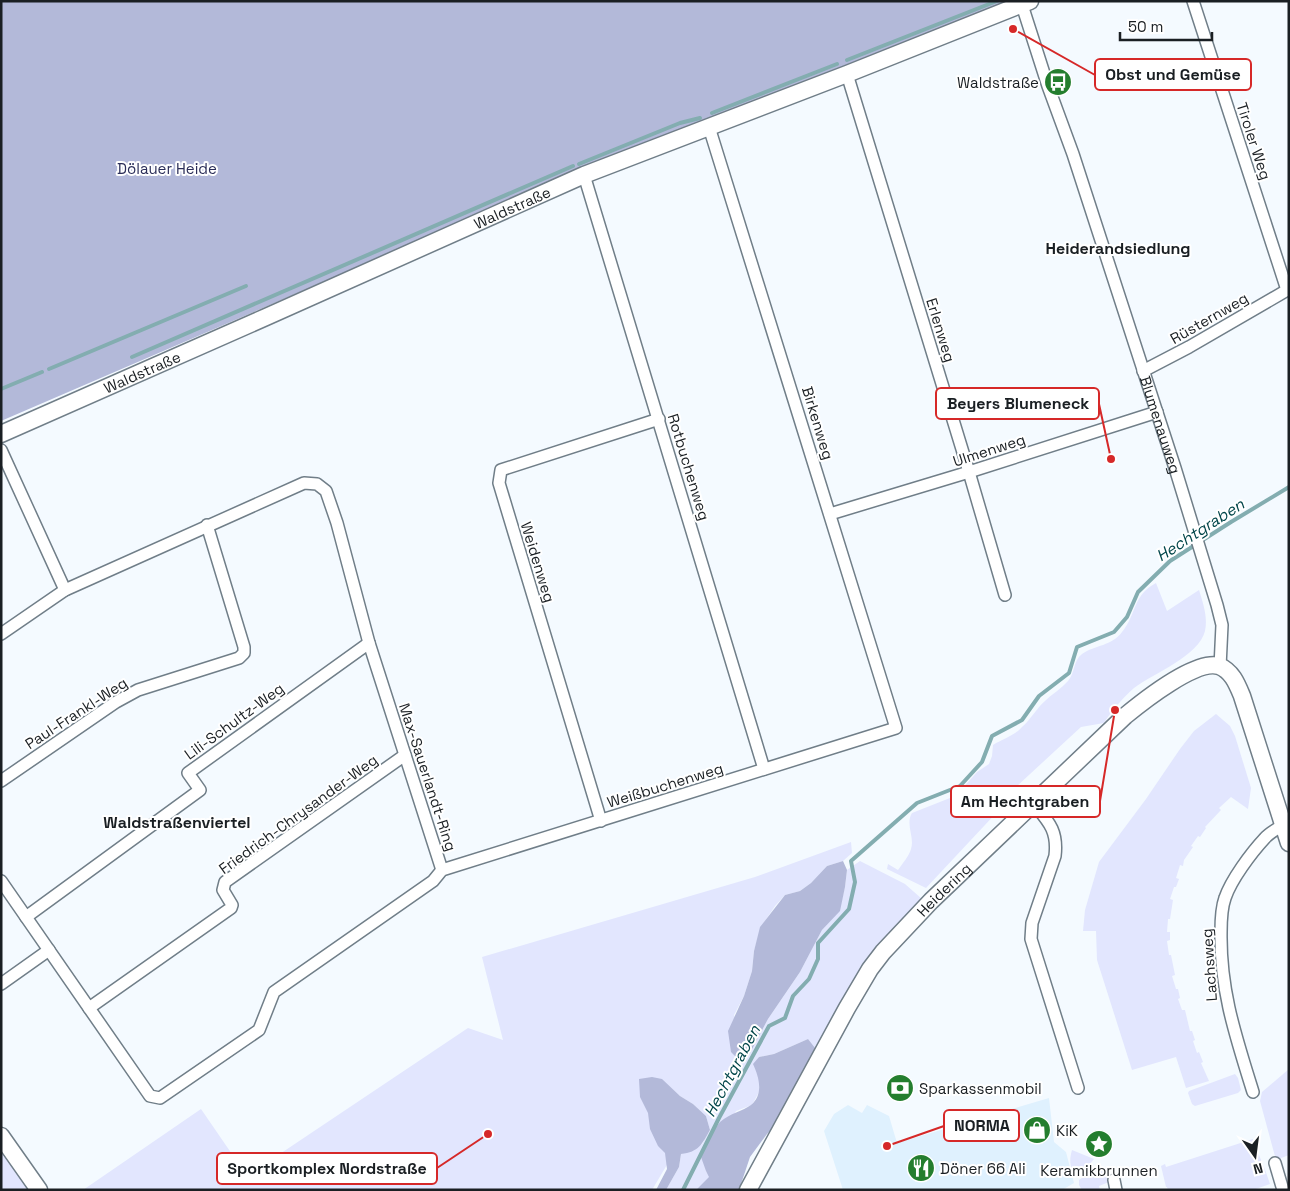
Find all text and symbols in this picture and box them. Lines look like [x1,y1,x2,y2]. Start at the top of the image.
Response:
scale bar [1120,10,1212,42]
text: 50 m [1128,17,1163,36]
callout: Obst und Gemüse [1095,59,1251,90]
text: Obst und Gemüse [1105,64,1241,85]
bus stop icon: Waldstraße [1043,67,1073,97]
place label: Waldstraße [957,73,1039,92]
street label: Tiroler Weg [1233,100,1275,182]
park label: Dölauer Heide [117,159,217,178]
street label: Waldstraße [471,182,553,233]
district label: Heiderandsiedlung [1045,238,1191,259]
street label: Rüsternweg [1167,288,1251,348]
street label: Erlenweg [922,296,960,364]
street label: Waldstraße [101,347,183,397]
street label: Blumenauweg [1136,373,1186,476]
street label: Birkenweg [798,384,838,462]
callout: Beyers Blumeneck [936,388,1099,419]
text: Beyers Blumeneck [947,393,1089,414]
street label: Rotbuchenweg [664,411,714,523]
street label: Ulmenweg [950,429,1028,471]
water label: Hechtgraben [1152,493,1249,566]
street label: Weidenweg [517,519,559,605]
street label: Paul-Frankl-Weg [21,673,131,753]
street label: Lili-Schultz-Weg [181,679,287,763]
street label: Max-Sauerlandt-Ring [395,700,461,854]
street label: Friedrich-Chrysander-Weg [215,750,381,878]
street label: Weißbuchenweg [605,758,725,812]
callout: Am Hechtgraben [951,786,1100,817]
text: Am Hechtgraben [961,791,1089,812]
district label: Waldstraßenviertel [103,812,251,833]
street label: Heidering [912,858,975,920]
street label: Lachsweg [1197,928,1221,1002]
water label: Hechtgraben [699,1020,766,1121]
bank icon: Sparkassenmobil [885,1073,915,1103]
place label: Sparkassenmobil [919,1079,1042,1098]
callout: NORMA [944,1110,1019,1141]
text: NORMA [954,1115,1010,1136]
shop icon: KiK [1022,1115,1052,1145]
place label: KiK [1056,1121,1078,1140]
place icon: Keramikbrunnen [1084,1129,1114,1159]
north arrow [1230,1131,1280,1181]
callout: Sportkomplex Nordstraße [217,1153,437,1184]
restaurant icon: Döner 66 Ali [906,1153,936,1183]
text: Sportkomplex Nordstraße [227,1158,427,1179]
place label: Döner 66 Ali [940,1159,1026,1178]
text: N [1251,1159,1265,1178]
place label: Keramikbrunnen [1040,1161,1158,1180]

